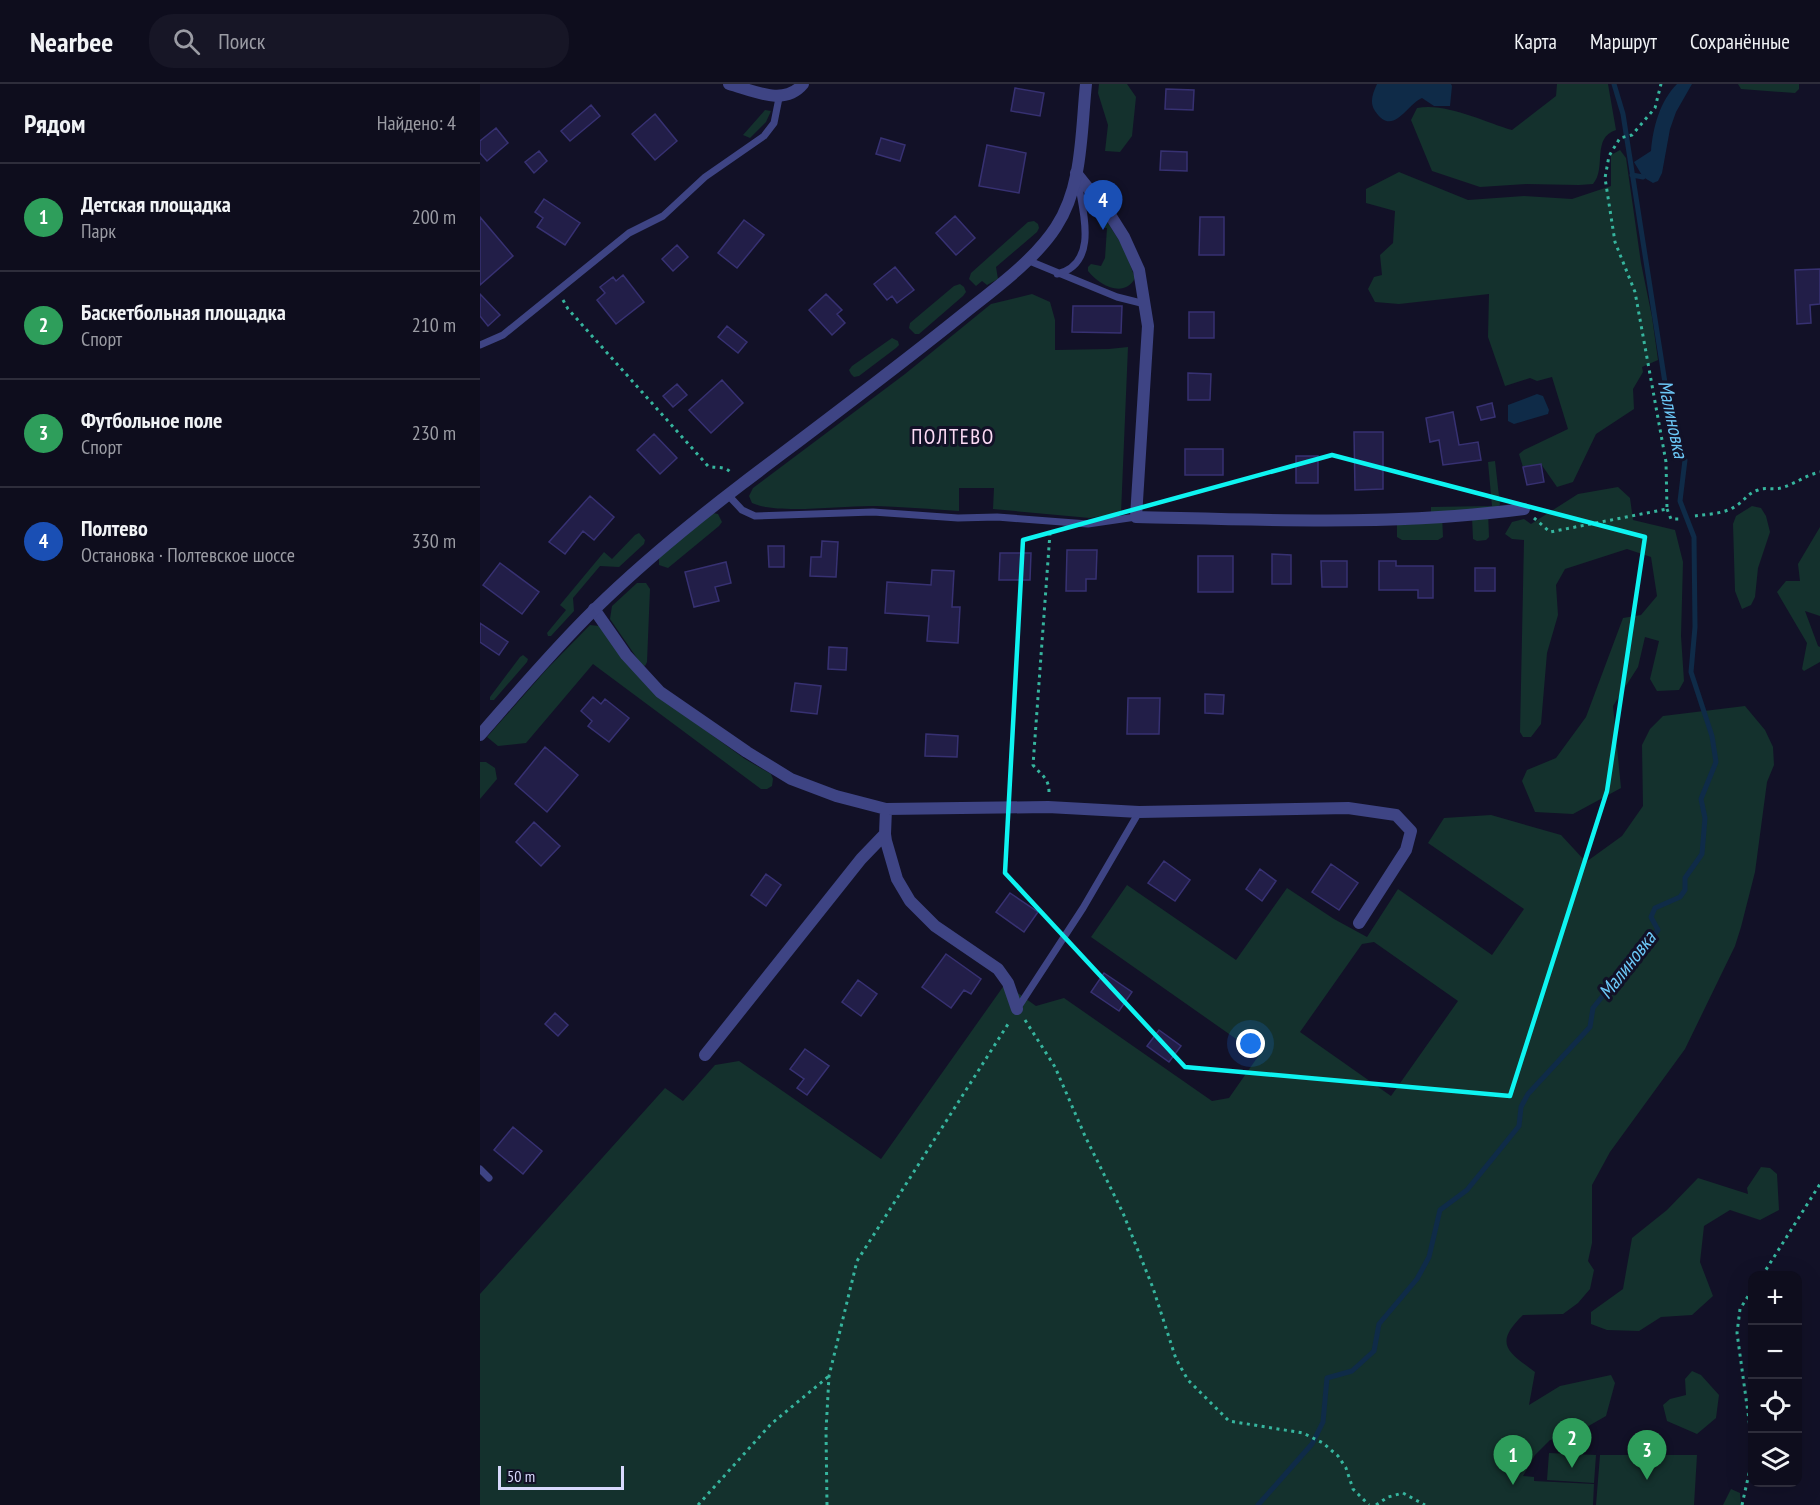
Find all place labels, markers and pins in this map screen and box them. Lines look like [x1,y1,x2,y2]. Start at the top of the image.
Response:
pin: 4 [1084,180,1122,230]
pin: 2 [1552,1418,1592,1468]
pin: 3 [1628,1430,1666,1480]
pin: 1 [1494,1436,1532,1485]

